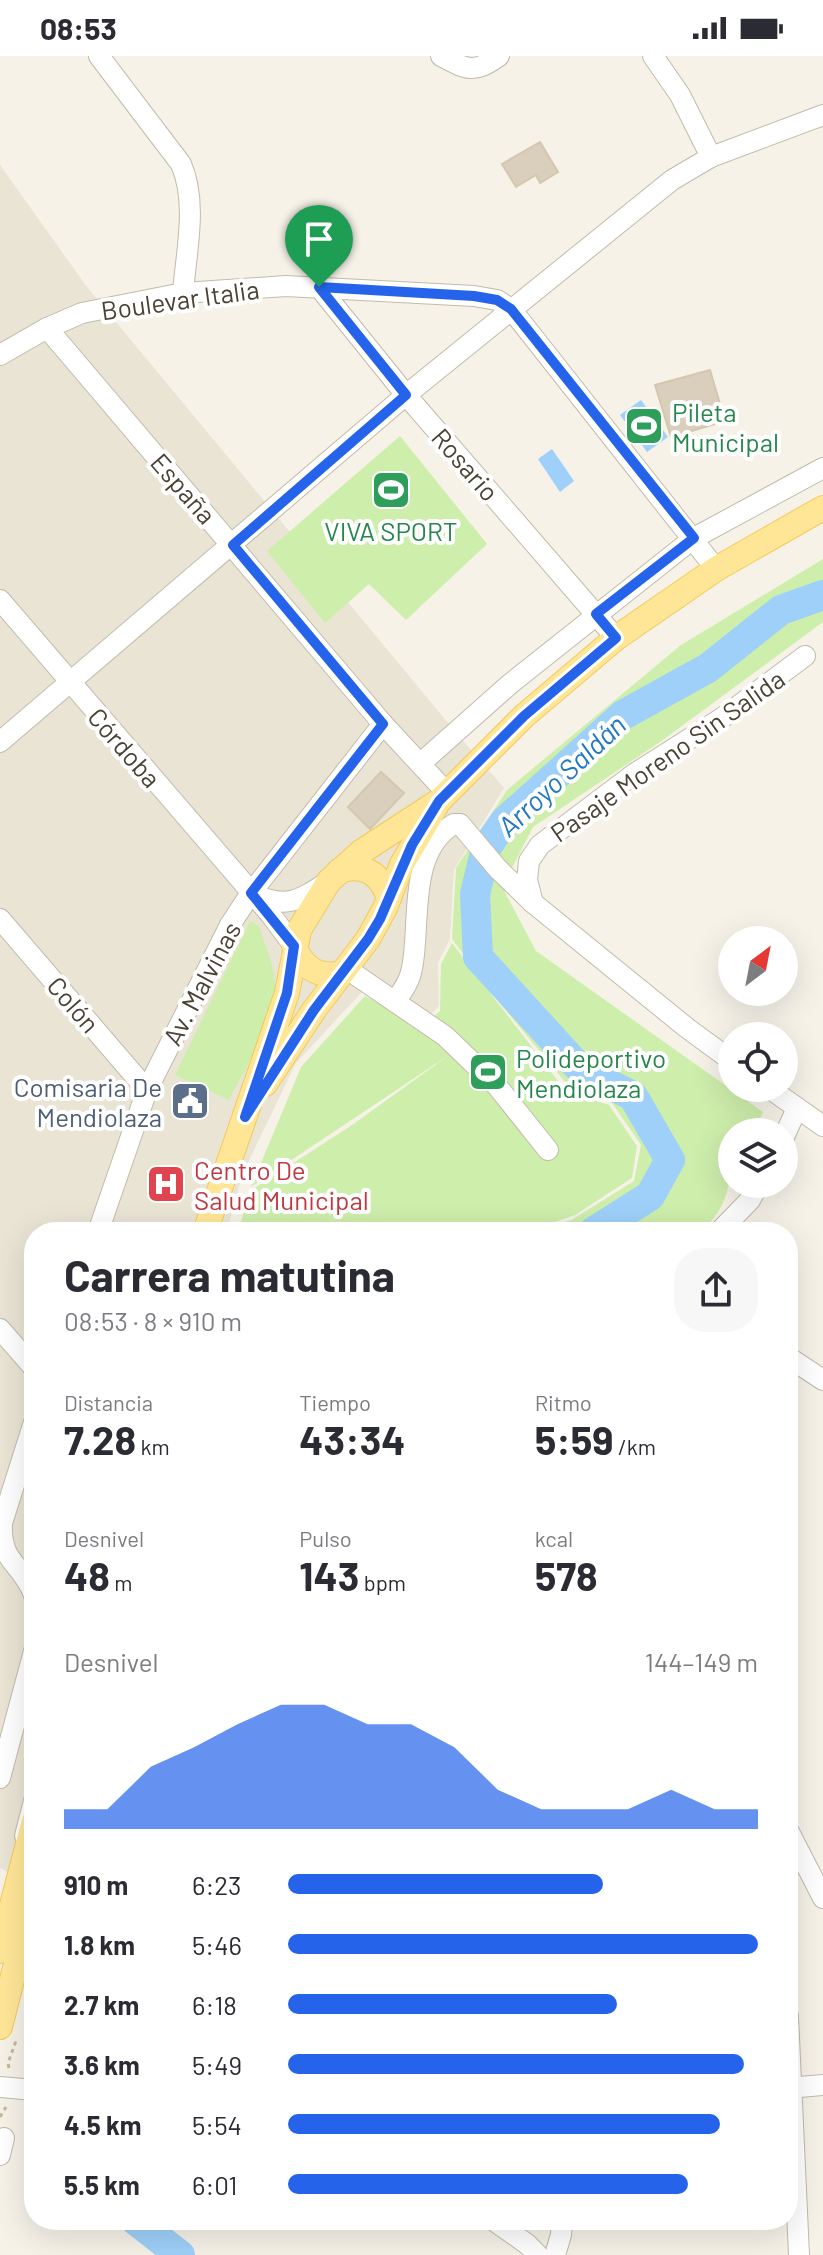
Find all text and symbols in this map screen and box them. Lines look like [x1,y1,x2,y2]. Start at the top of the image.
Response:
text: 08:53 [40,10,117,46]
pin [285,205,353,287]
icon: arrive [297,217,341,261]
street label: Boulevar Italia [99,273,261,325]
place label: Pileta Municipal [672,396,779,457]
sports icon: Pileta Municipal [623,405,665,447]
street label: Rosario [426,421,506,507]
street label: España [145,446,223,530]
sports icon: VIVA SPORT [370,469,412,511]
place label: VIVA SPORT [324,515,458,546]
street label: Pasaje Moreno Sin Salida [544,662,790,848]
street label: Córdoba [82,701,168,793]
water label: Arroyo Saldán [490,707,632,843]
street label: Av. Malvinas [156,916,246,1050]
north arrow [718,926,798,1006]
map controls [718,926,798,1198]
street label: Colón [41,970,107,1038]
button: locate [718,1022,798,1102]
place label: Polideportivo Mendiolaza [516,1042,666,1103]
sports icon: Polideportivo Mendiolaza [467,1051,509,1093]
place label: Comisaria De Mendiolaza [14,1071,162,1132]
public building icon: Comisaria De Mendiolaza [169,1080,211,1122]
button: layers [718,1118,798,1198]
place label: Centro De Salud Municipal [194,1154,369,1215]
hospital icon: Centro De Salud Municipal [145,1163,187,1205]
text: Carrera matutina [64,1248,395,1301]
button: share [674,1248,758,1332]
text: 08:53 · 8 × 910 m [64,1305,242,1336]
text: Distancia [64,1389,153,1415]
text: Tiempo [299,1389,371,1415]
text: Ritmo [535,1389,592,1415]
text: 7.28 [64,1415,136,1463]
text: 43:34 [299,1415,406,1463]
text: 5:59 [535,1415,614,1463]
text: km [136,1433,170,1459]
text: /km [614,1433,656,1459]
text: Desnivel [64,1525,144,1551]
text: Pulso [299,1525,352,1551]
text: kcal [535,1525,573,1551]
text: 48 [64,1551,110,1599]
text: 143 [299,1551,359,1599]
text: 578 [535,1551,598,1599]
text: m [110,1569,132,1595]
text: bpm [359,1569,406,1595]
text: Desnivel [64,1646,159,1677]
text: 144–149 m [645,1646,758,1677]
text: 910 m [64,1869,128,1900]
text: 6:23 [192,1869,241,1900]
text: 1.8 km [64,1929,135,1960]
text: 5:46 [192,1929,242,1960]
text: 2.7 km [64,1989,139,2020]
text: 6:18 [192,1989,237,2020]
text: 3.6 km [64,2049,140,2080]
text: 5:49 [192,2049,242,2080]
text: 4.5 km [64,2109,142,2140]
text: 5:54 [192,2109,242,2140]
text: 5.5 km [64,2169,140,2200]
text: 6:01 [192,2169,237,2200]

